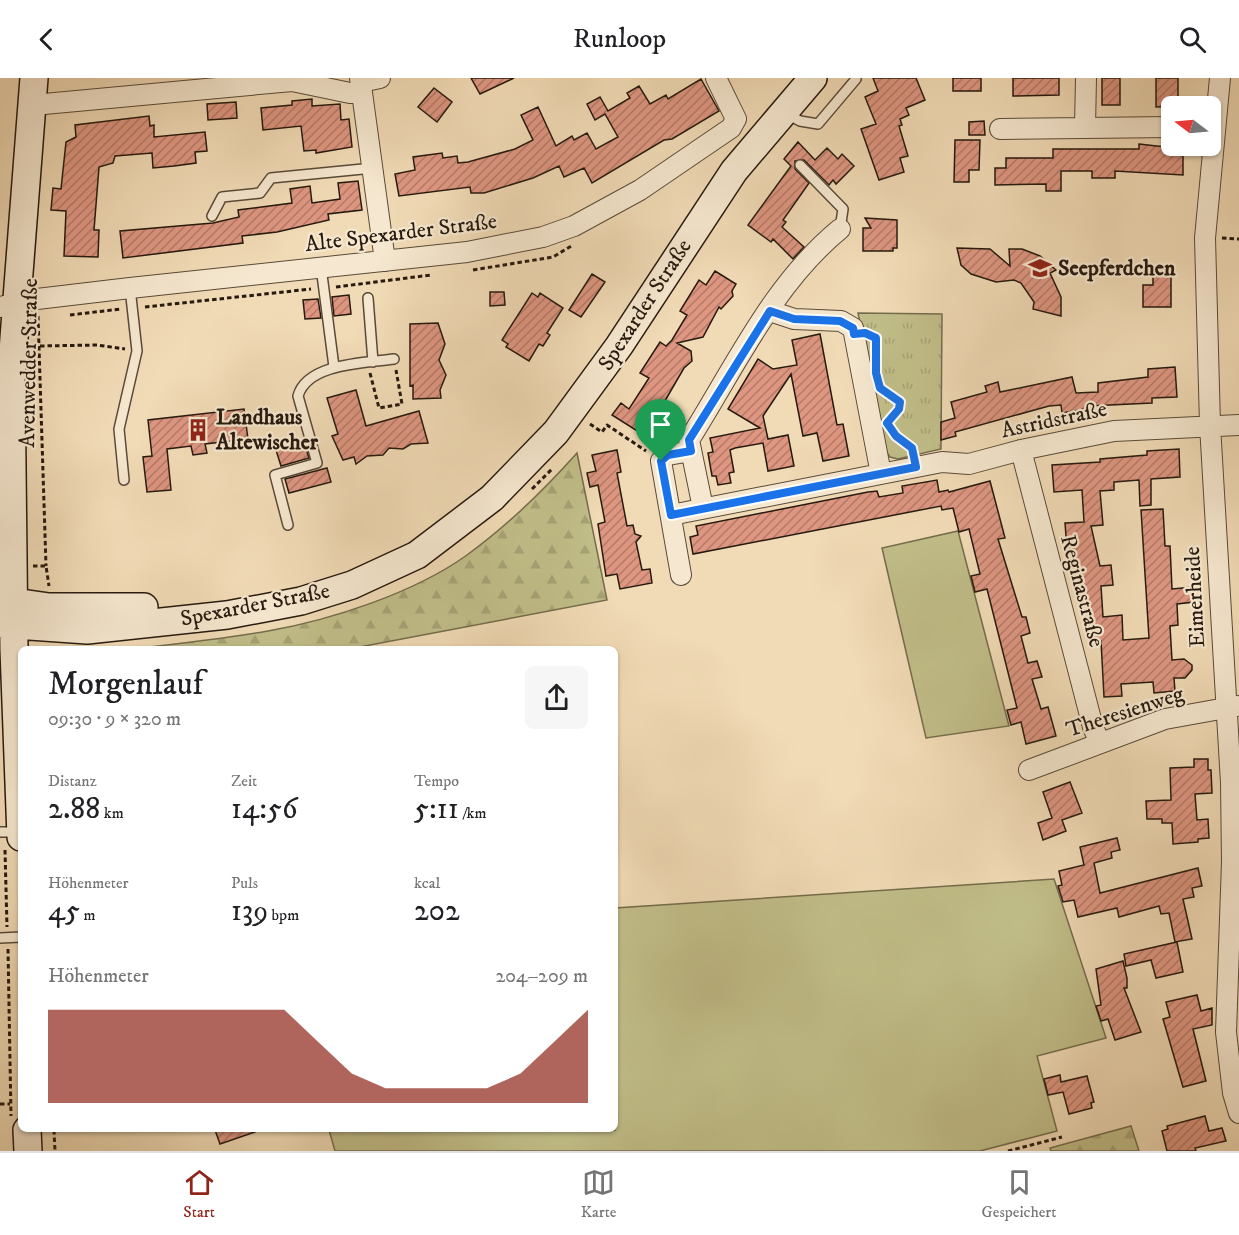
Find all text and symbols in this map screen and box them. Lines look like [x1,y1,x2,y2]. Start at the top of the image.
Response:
text: Runloop [573,22,666,56]
icon: back [30,23,63,56]
icon: search [1176,23,1209,56]
north arrow [1161,96,1221,156]
map controls [1161,96,1221,156]
street label: Alte Spexarder Straße [304,208,498,258]
street label: Spexarder Straße [592,234,698,376]
school or university icon: Seepferdchen [1027,255,1053,281]
place label: Seepferdchen [1058,255,1176,282]
street label: Avenwedder Straße [14,278,44,448]
street label: Astridstraße [999,396,1109,444]
pin [635,399,686,461]
place label: Landhaus Altewischer [215,404,319,456]
icon: arrive [644,408,677,441]
building icon: Landhaus Altewischer [185,417,211,443]
street label: Reginastraße [1054,532,1110,650]
street label: Eimerheide [1179,546,1211,648]
street label: Spexarder Straße [178,577,332,633]
text: Morgenlauf [48,664,203,705]
button: share [525,666,588,729]
street label: Theresienweg [1063,680,1187,744]
text: 09:30 · 9 × 320 m [48,707,181,732]
text: Distanz [48,771,97,791]
text: Zeit [231,771,257,791]
text: Tempo [414,771,459,791]
text: 2.88 [48,791,100,828]
text: 14:56 [231,791,298,828]
text: 5:11 [414,791,459,828]
text: km [100,803,124,823]
text: /km [459,803,487,823]
text: Höhenmeter [48,873,129,893]
text: Puls [231,873,258,893]
text: kcal [414,873,440,893]
text: 45 [48,893,80,930]
text: 139 [231,893,268,930]
text: 202 [414,893,460,930]
text: m [80,905,95,925]
text: bpm [268,905,299,925]
text: Höhenmeter [48,964,149,989]
text: 204–209 m [496,964,588,989]
tab: Start [183,1166,216,1222]
tab: Karte [581,1166,616,1222]
tab: Gespeichert [982,1166,1056,1222]

